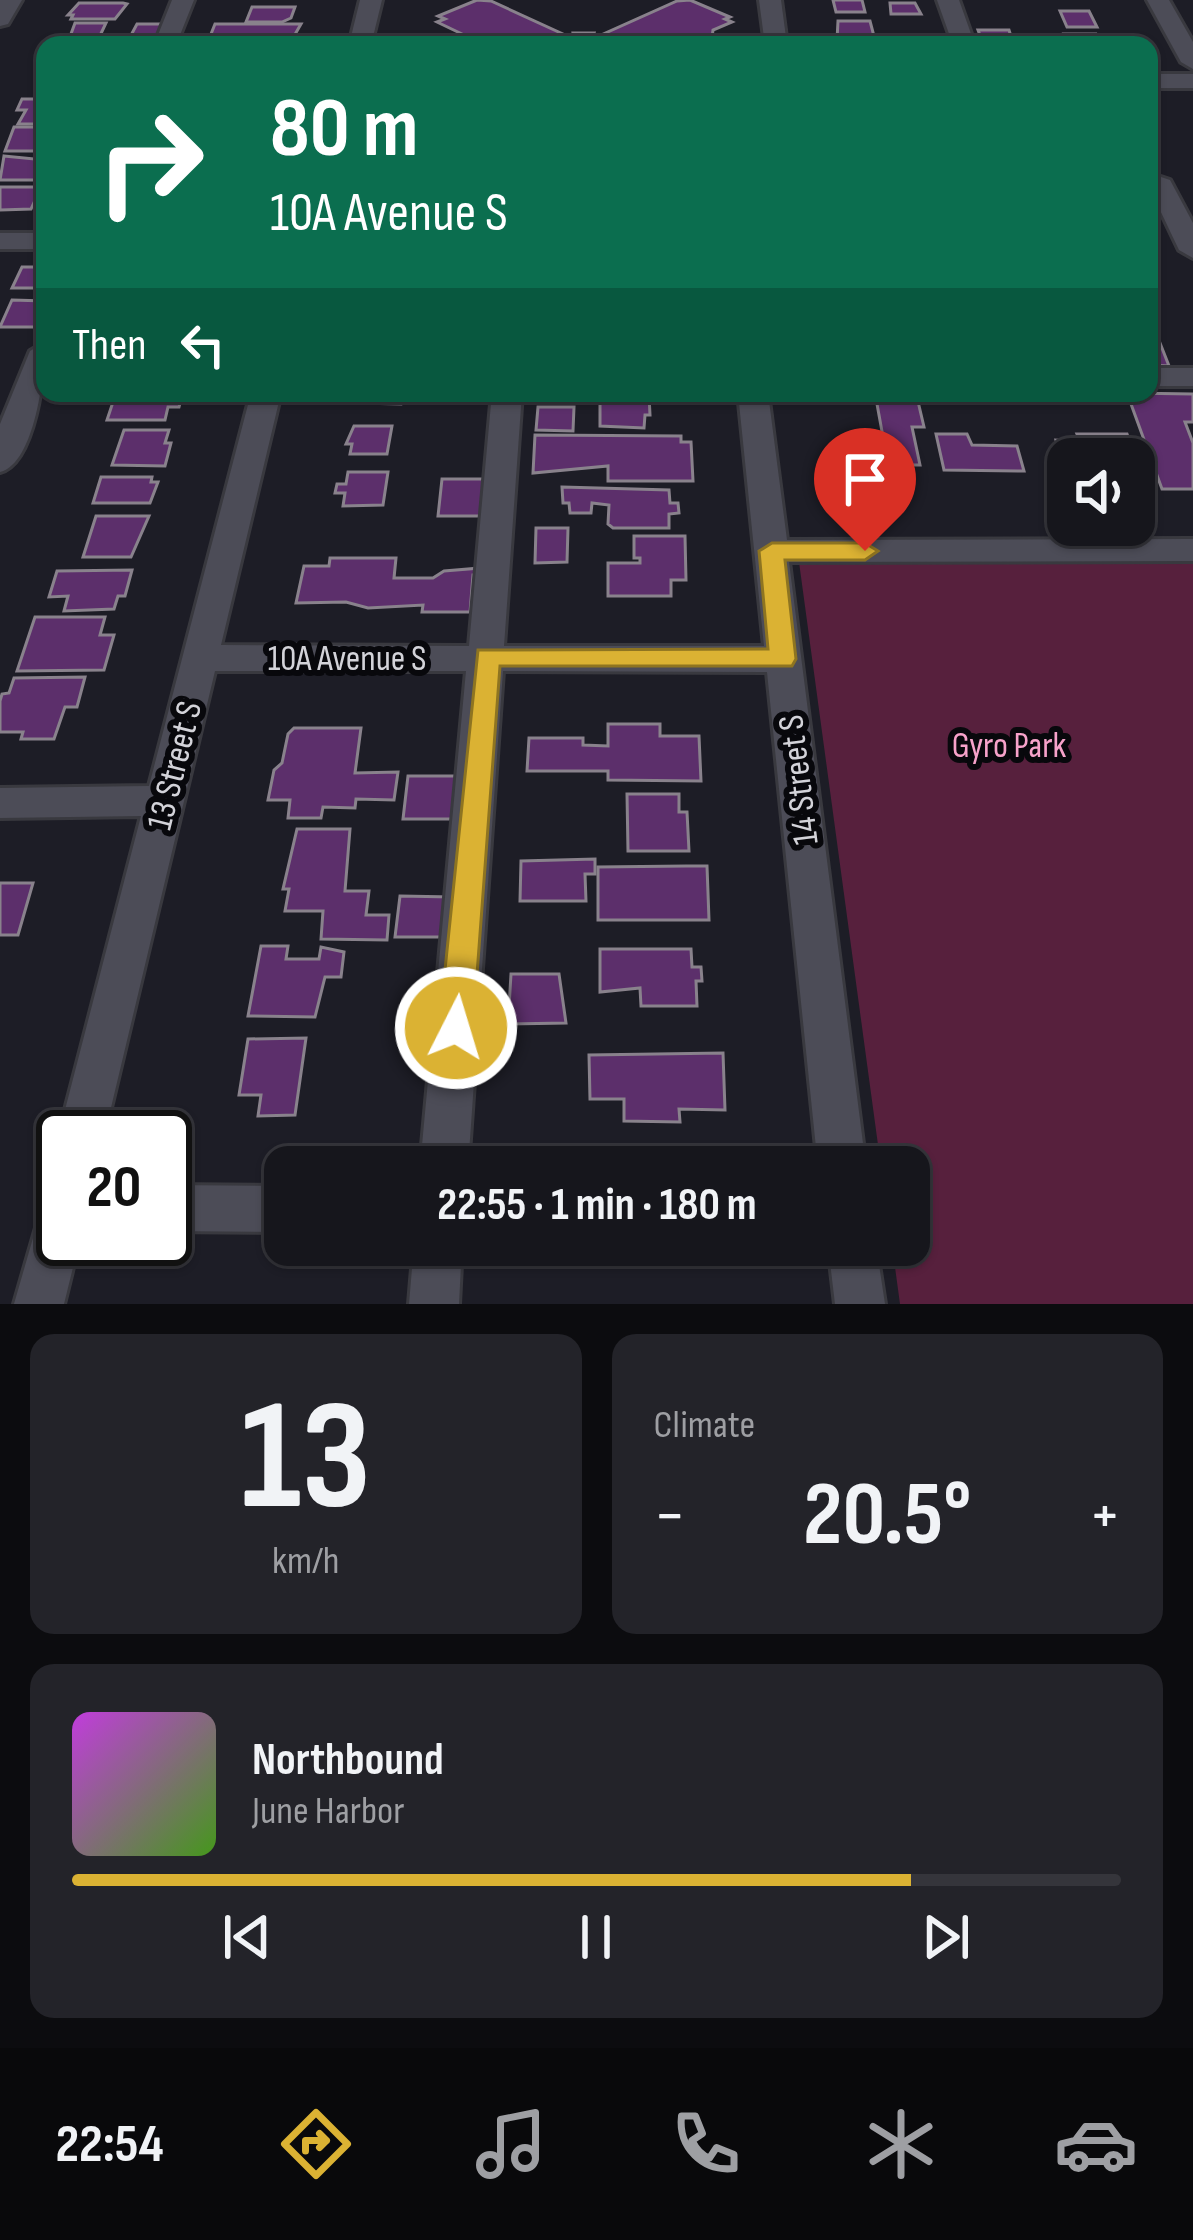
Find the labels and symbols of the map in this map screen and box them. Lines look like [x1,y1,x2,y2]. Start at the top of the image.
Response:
pin [814,428,916,551]
street label: 10A Avenue S [268,638,426,681]
street label: 13 Street S [139,697,212,834]
street label: 14 Street S [770,712,829,847]
park label: Gyro Park [952,725,1066,768]
position arrow [393,965,519,1091]
speed limit sign: 20 [36,1110,192,1266]

